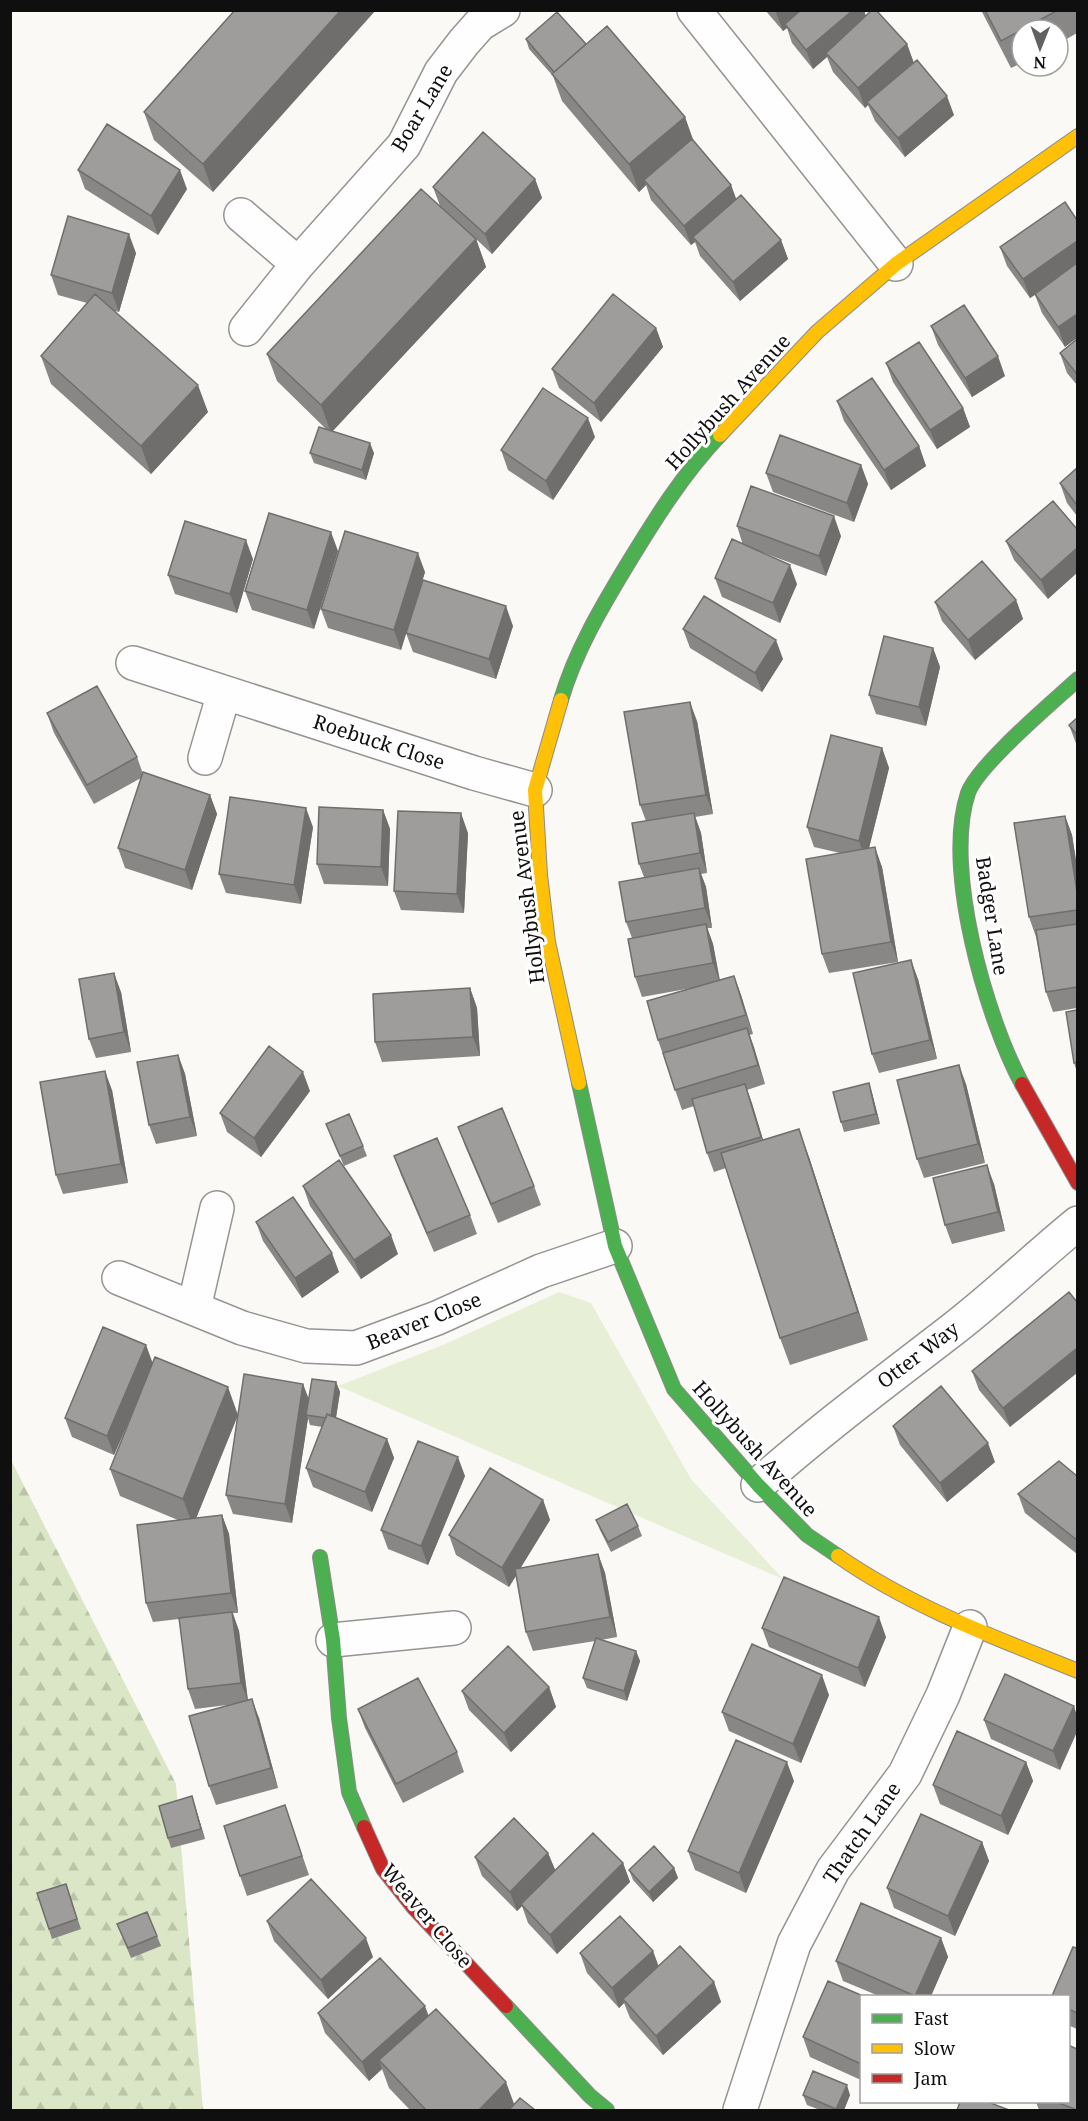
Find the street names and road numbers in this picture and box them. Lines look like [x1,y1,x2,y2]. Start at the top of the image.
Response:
street label: Boar Lane [385,59,458,157]
street label: Hollybush Avenue [659,328,796,476]
street label: Roebuck Close [310,708,448,776]
street label: Hollybush Avenue [502,809,551,985]
street label: Badger Lane [970,855,1015,977]
street label: Beaver Close [362,1285,485,1356]
street label: Otter Way [871,1315,965,1394]
street label: Hollybush Avenue [687,1375,824,1523]
street label: Thatch Lane [817,1777,907,1889]
street label: Weaver Close [376,1858,479,1974]

